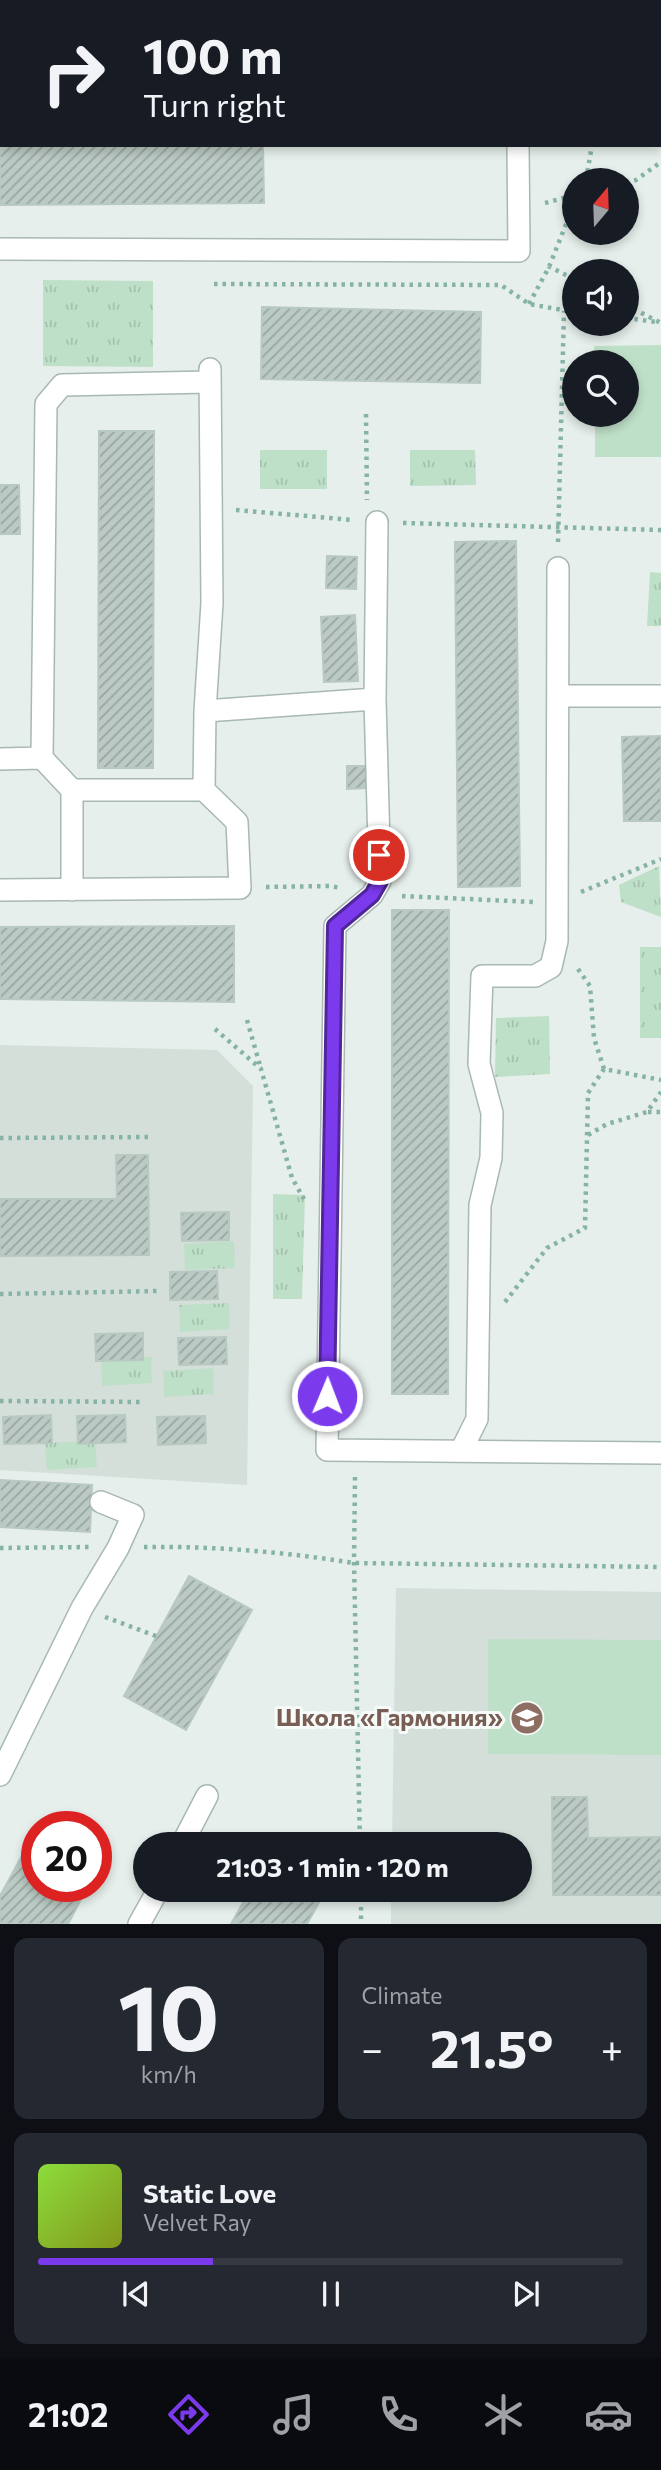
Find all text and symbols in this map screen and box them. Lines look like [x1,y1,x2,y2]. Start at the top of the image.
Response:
text: 100 m [143,24,282,84]
icon: right [28,28,119,119]
text: Turn right [143,84,286,124]
north arrow [562,168,639,245]
map controls [562,168,639,427]
button: sound [562,259,639,336]
button: search [562,350,639,427]
pin [349,825,409,885]
icon: arrive [360,836,398,874]
position arrow [290,1359,364,1433]
school or university icon: Школа «Гармония» [508,1699,546,1737]
place label: Школа «Гармония» [276,1702,503,1731]
speed limit sign: 20 [21,1811,112,1902]
text: 21:03 · 1 min · 120 m [216,1851,449,1882]
text: 10 [118,1958,220,2070]
text: Climate [362,1981,443,2009]
text: 21.5° [430,2015,554,2079]
text: − [362,2024,383,2071]
text: + [601,2024,623,2071]
text: km/h [141,2060,197,2088]
text: Static Love [143,2177,276,2208]
text: Velvet Ray [143,2208,251,2236]
icon: previous [117,2275,155,2313]
icon: pause [312,2275,350,2313]
icon: next [507,2275,545,2313]
icon: directions [164,2390,213,2439]
icon: music [269,2390,318,2439]
icon: phone [374,2390,423,2439]
icon: climate [479,2390,528,2439]
icon: car [584,2390,633,2439]
text: 21:02 [28,2394,108,2434]

